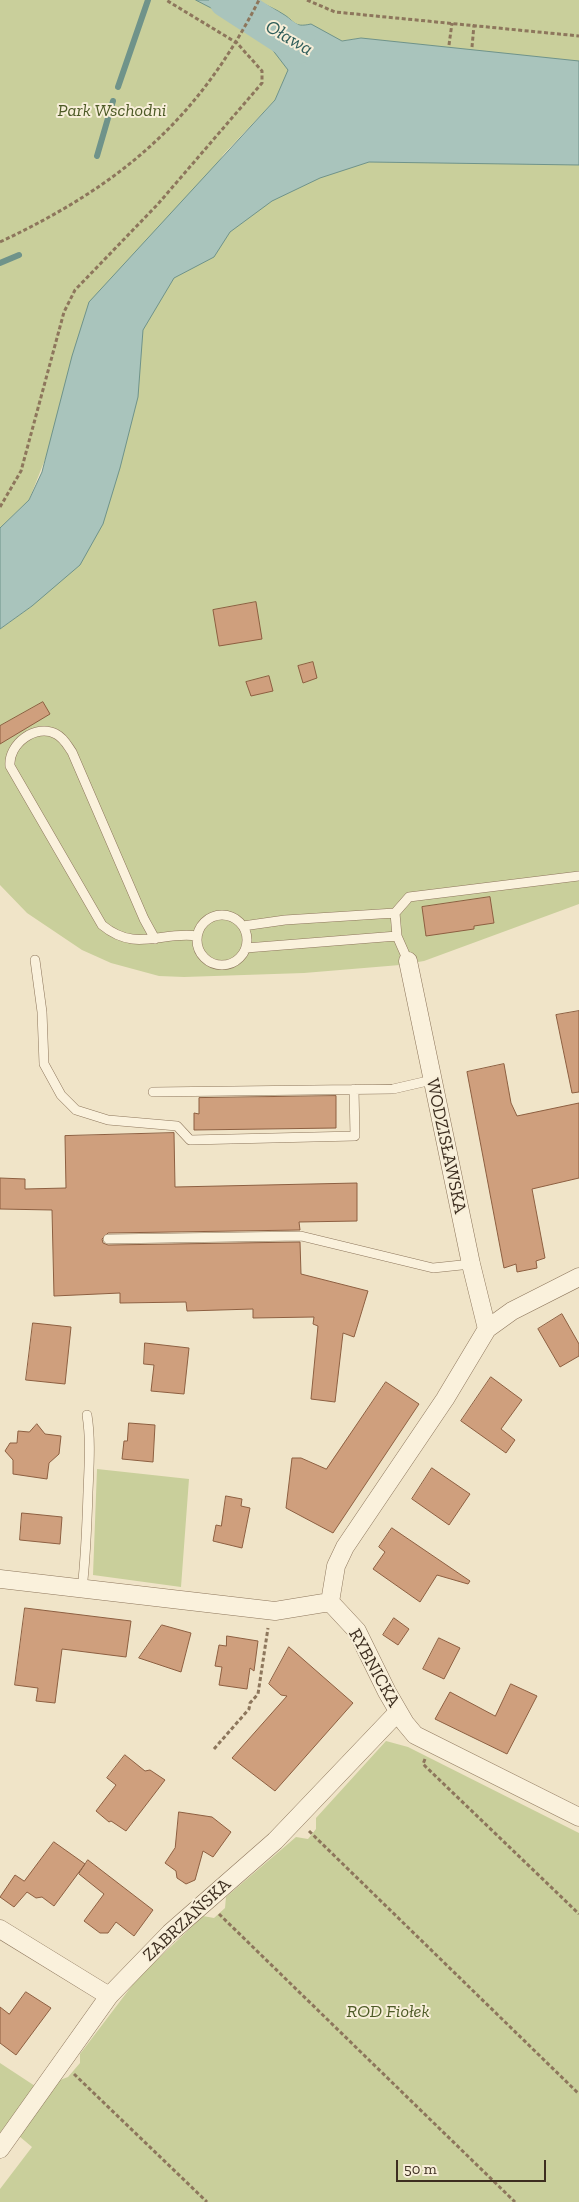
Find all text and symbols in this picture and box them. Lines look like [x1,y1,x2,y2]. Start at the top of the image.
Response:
water label: Oława [261,15,317,61]
park label: Park Wschodni [58,100,166,122]
street label: WODZISŁAWSKA [421,1076,471,1216]
street label: RYBNICKA [344,1625,404,1711]
street label: ZABRZAŃSKA [139,1874,235,1966]
park label: ROD Fiołek [346,2001,430,2023]
scale bar [399,2150,549,2182]
text: 50 m [404,2160,437,2178]

